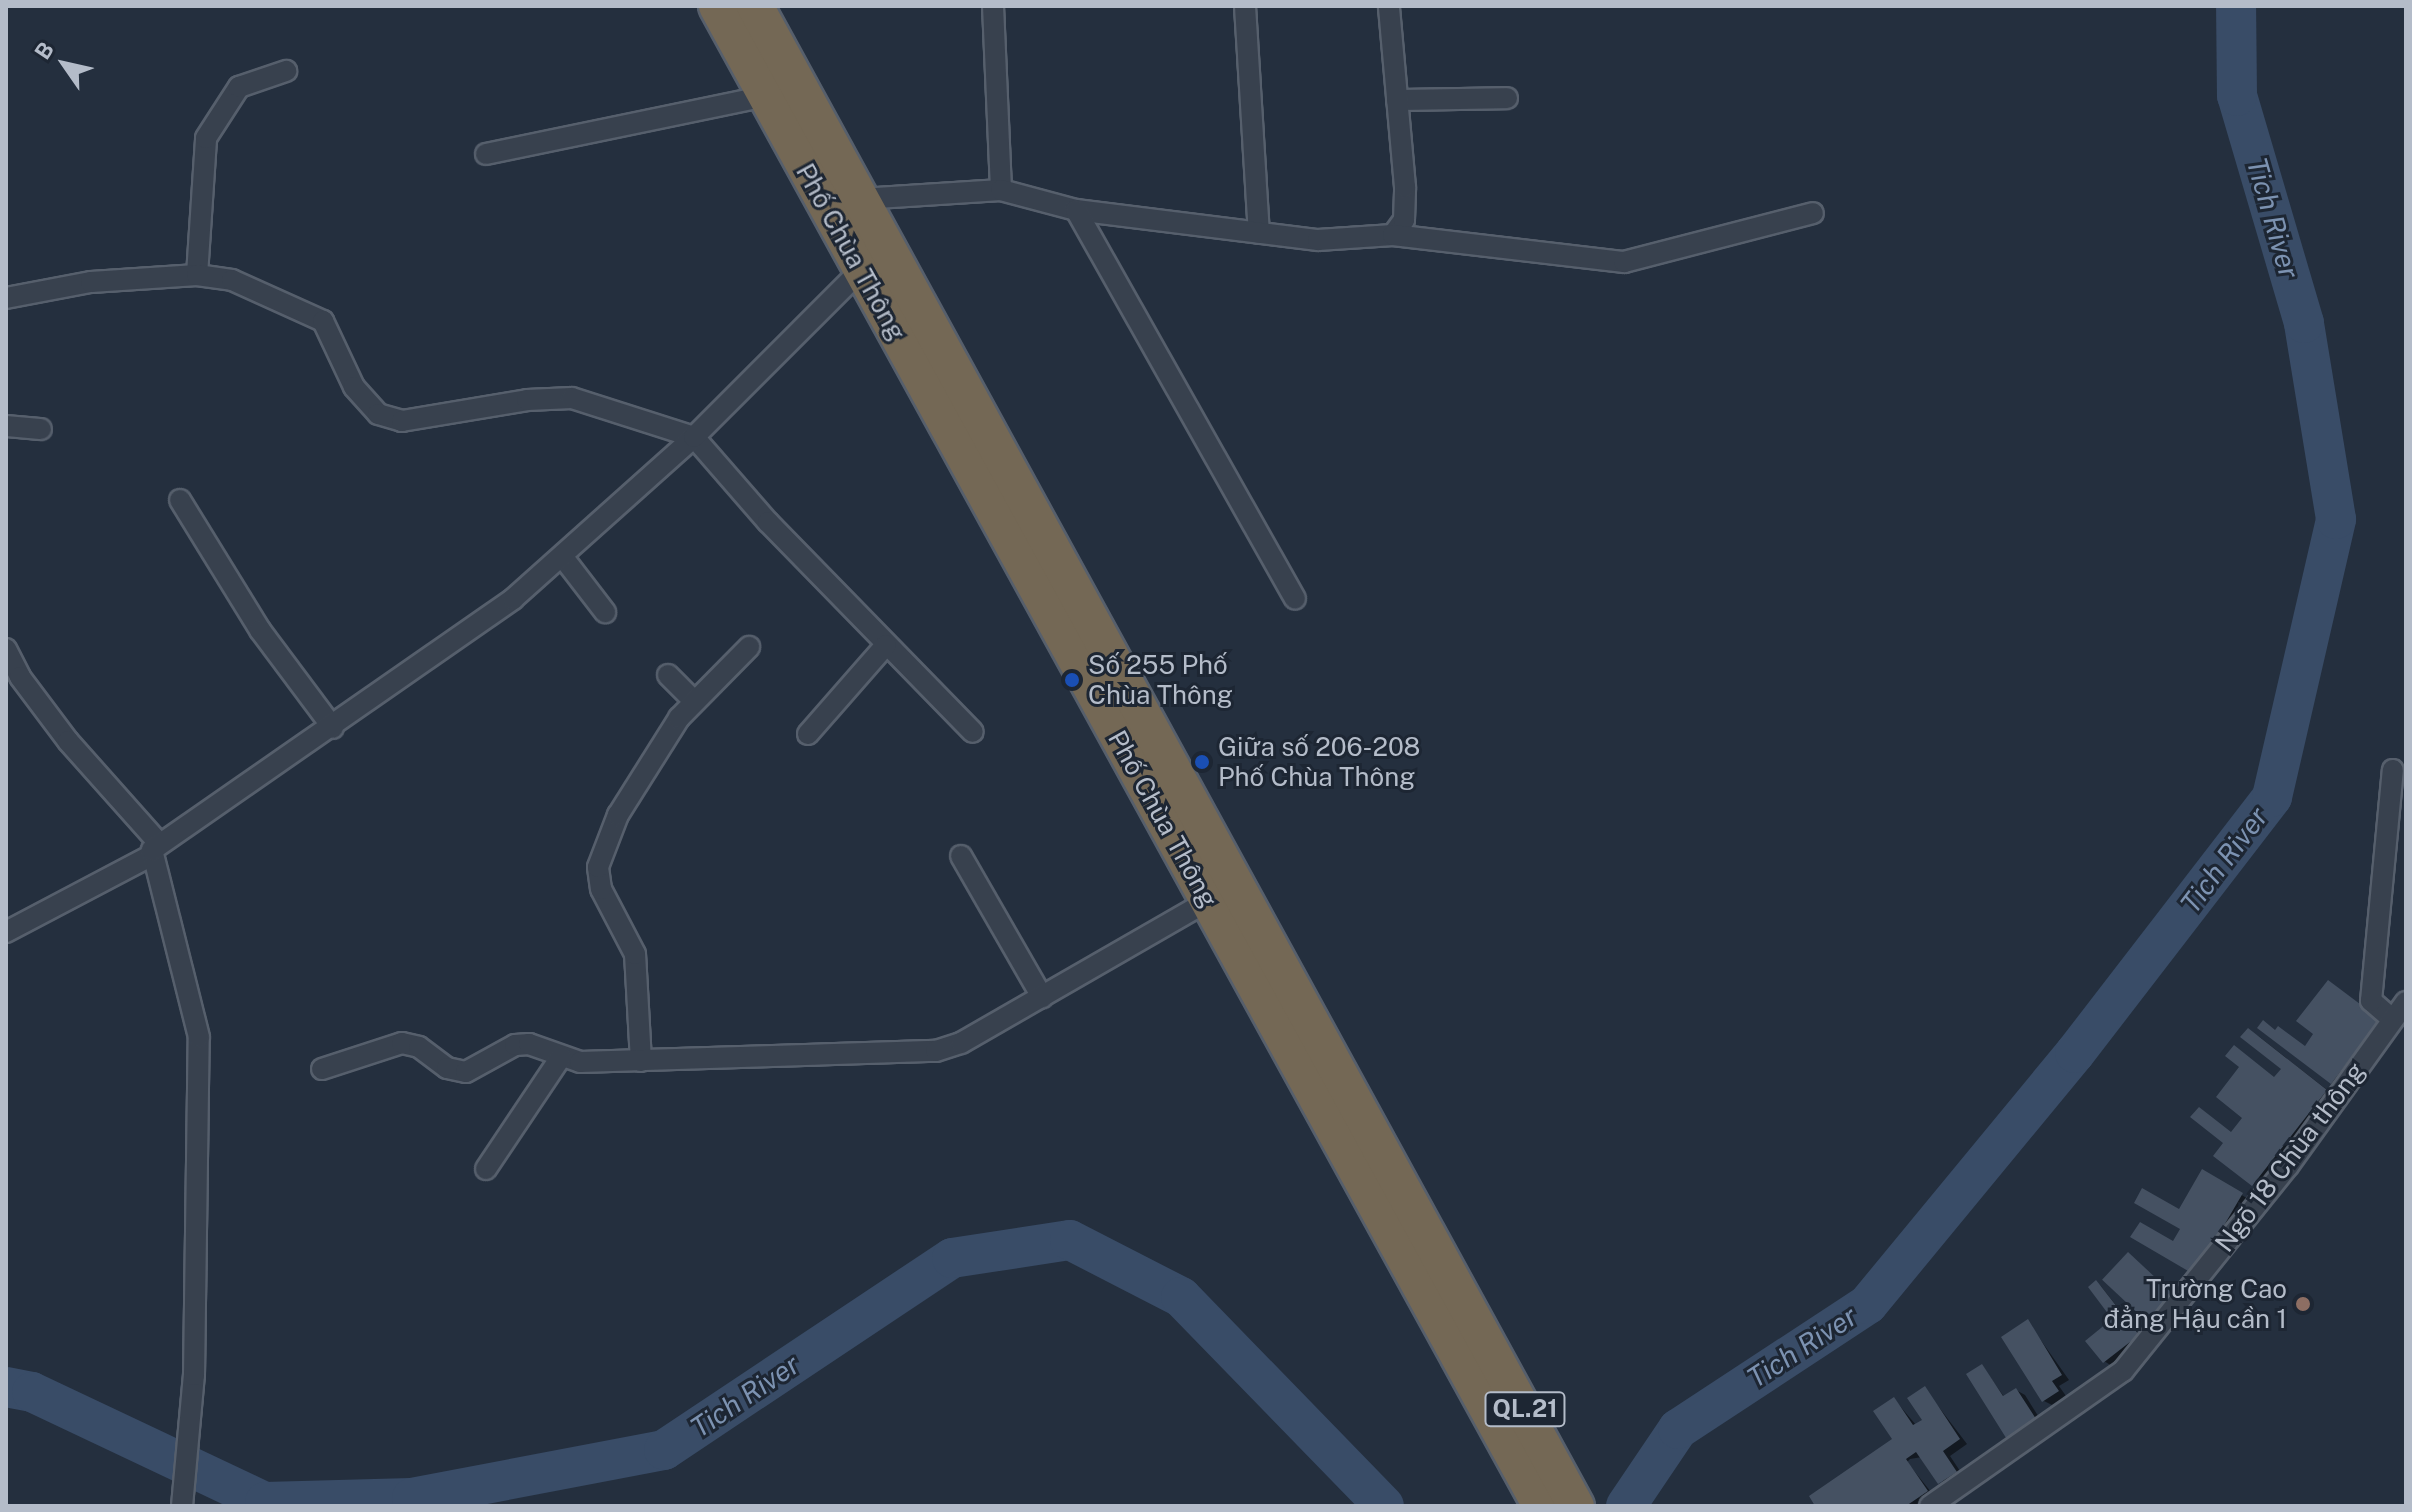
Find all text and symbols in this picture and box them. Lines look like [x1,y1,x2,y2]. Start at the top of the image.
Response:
north arrow [24,24,104,104]
text: B [29,37,59,64]
water label: Tich River [2240,154,2306,282]
street label: Phố Chùa Thông [789,158,913,346]
place label: Số 255 Phố Chùa Thông [1088,649,1233,710]
marker: Số 255 Phố Chùa Thông [1063,671,1081,689]
street label: Phố Chùa Thông [1101,725,1225,913]
place label: Giữa số 206-208 Phố Chùa Thông [1218,731,1421,792]
marker: Giữa số 206-208 Phố Chùa Thông [1193,753,1211,771]
water label: Tich River [2173,800,2275,920]
street label: Ngõ 18 Chùa thông [2208,1056,2372,1258]
place label: Trường Cao đẳng Hậu cần 1 [2103,1273,2287,1334]
marker: Trường Cao đẳng Hậu cần 1 [2294,1295,2312,1313]
water label: Tich River [1741,1299,1863,1395]
water label: Tich River [684,1347,806,1445]
road number: QL.21 [1483,1389,1567,1429]

